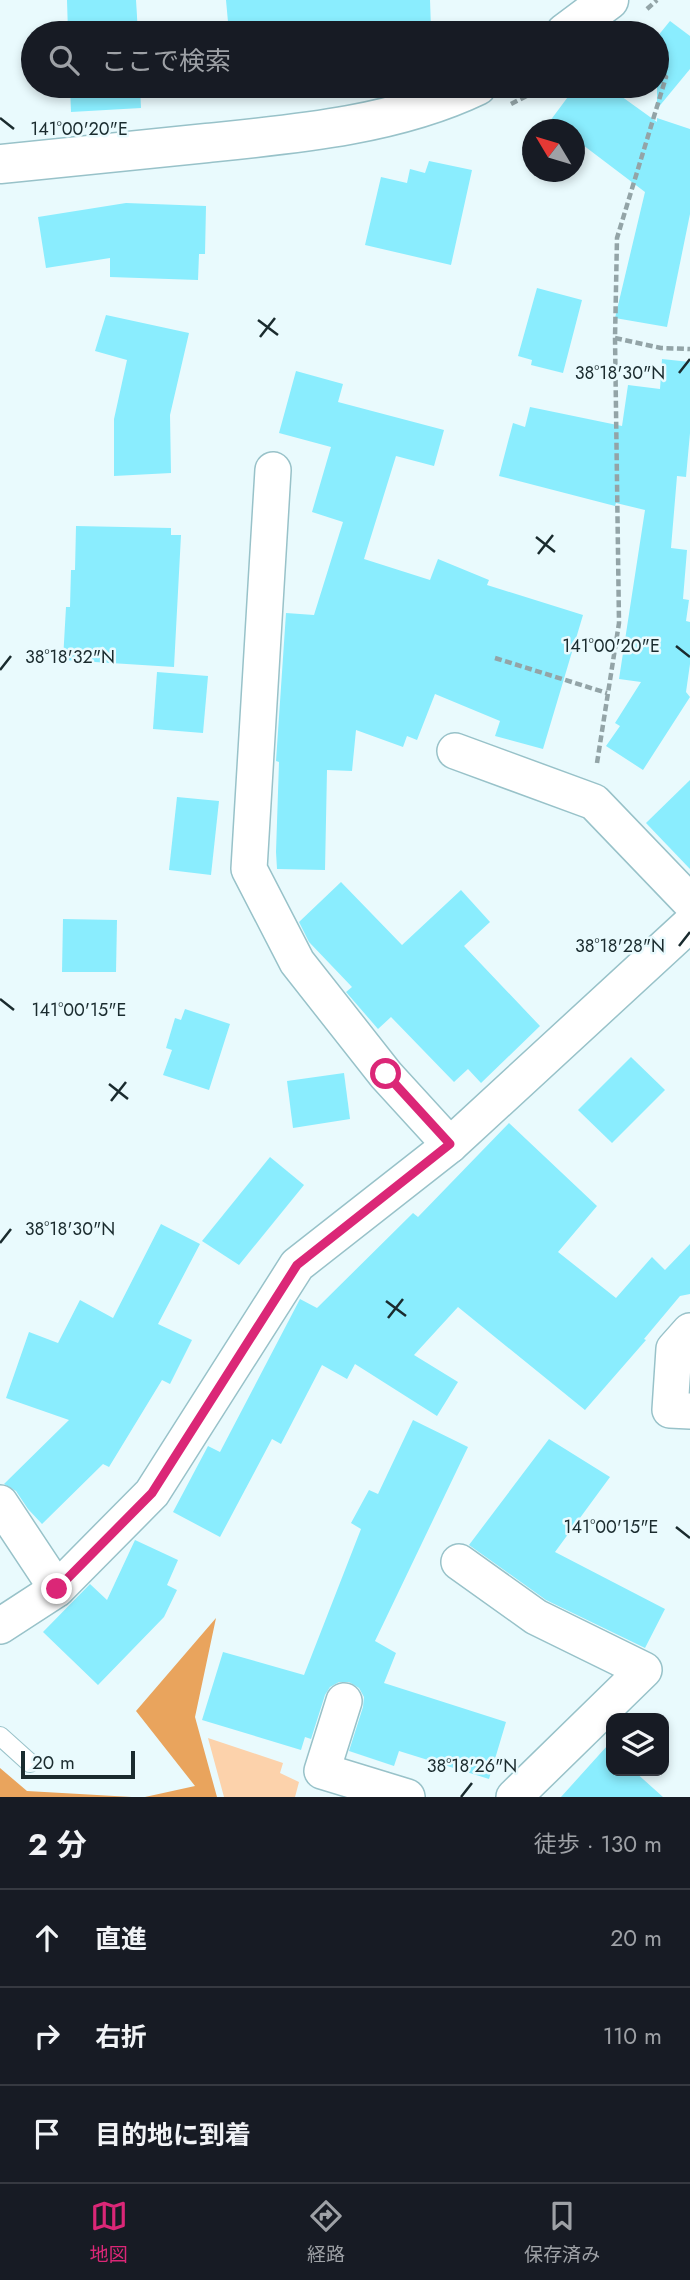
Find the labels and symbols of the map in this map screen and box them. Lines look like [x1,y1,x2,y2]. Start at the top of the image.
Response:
text: 141°00'20"E [30,116,128,142]
north arrow [522,119,585,182]
text: 38°18'30"N [575,360,665,386]
text: 141°00'20"E [562,633,660,659]
text: 38°18'32"N [25,644,115,670]
text: 38°18'28"N [575,933,665,959]
text: 141°00'15"E [32,997,126,1023]
route start [370,1058,401,1089]
text: 38°18'30"N [25,1216,115,1242]
text: 141°00'15"E [564,1514,658,1540]
route end [41,1573,72,1604]
scale bar [21,1748,135,1780]
text: 38°18'26"N [427,1753,517,1779]

